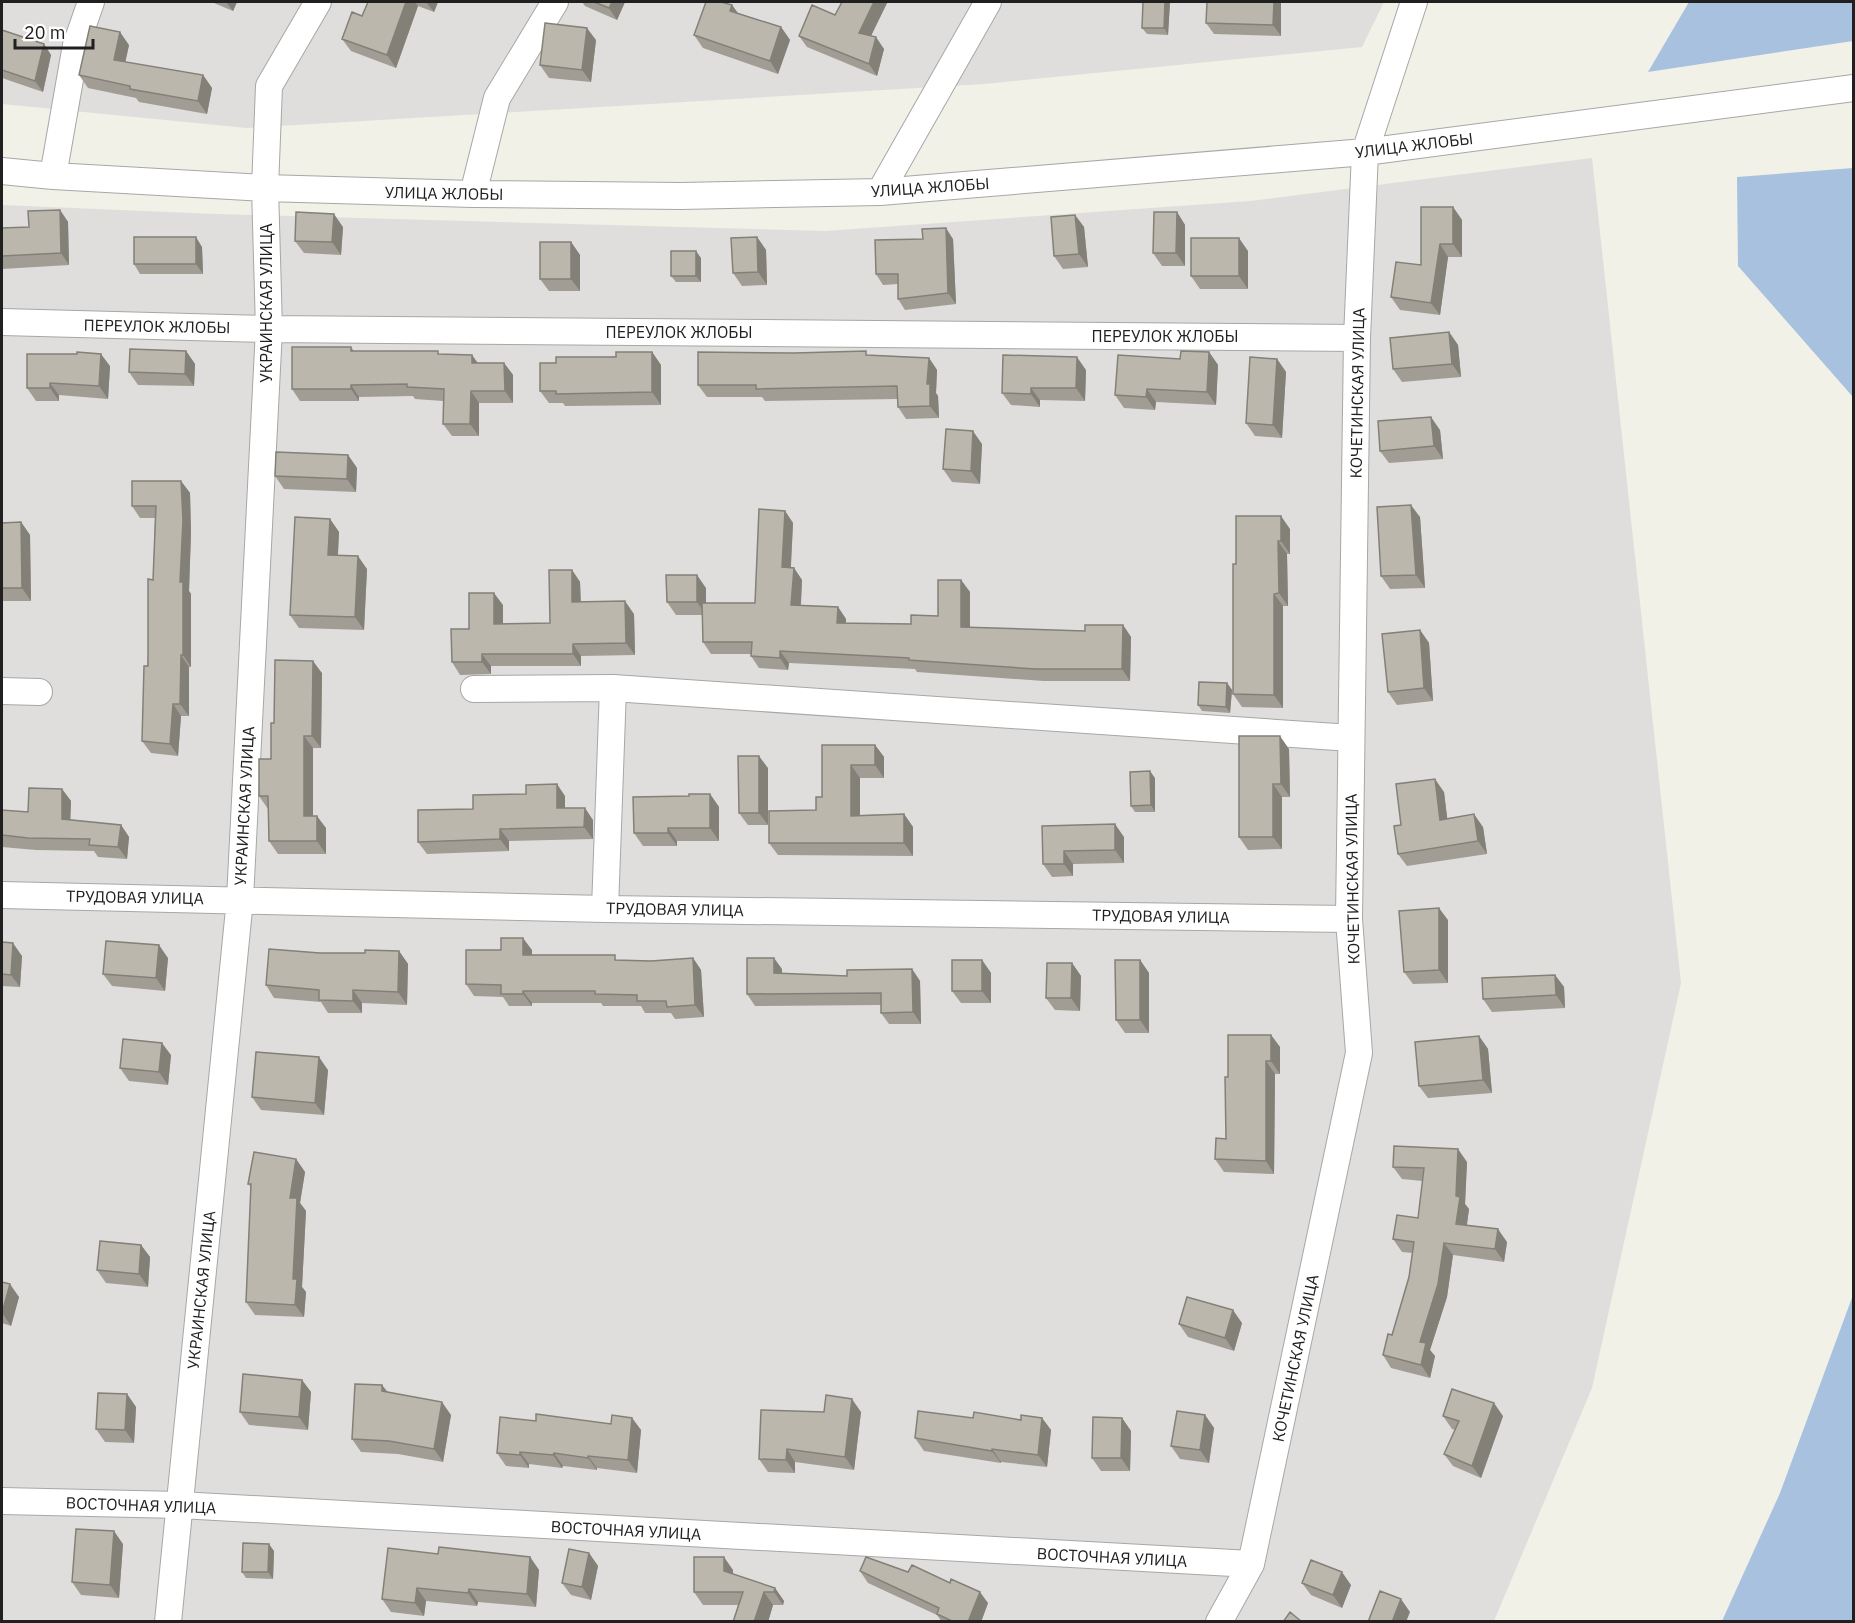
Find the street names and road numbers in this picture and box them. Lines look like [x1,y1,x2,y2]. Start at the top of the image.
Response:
street label: УЛИЦА ЖЛОБЫ [1354,128,1474,162]
street label: УЛИЦА ЖЛОБЫ [870,173,990,201]
street label: УЛИЦА ЖЛОБЫ [384,182,504,204]
street label: УКРАИНСКАЯ УЛИЦА [256,223,276,383]
street label: КОЧЕТИНСКАЯ УЛИЦА [1346,308,1368,478]
street label: ПЕРЕУЛОК ЖЛОБЫ [83,315,231,337]
street label: ПЕРЕУЛОК ЖЛОБЫ [606,322,752,342]
street label: ПЕРЕУЛОК ЖЛОБЫ [1092,326,1238,346]
street label: УКРАИНСКАЯ УЛИЦА [230,726,258,886]
street label: КОЧЕТИНСКАЯ УЛИЦА [1341,794,1363,964]
street label: ТРУДОВАЯ УЛИЦА [66,886,204,908]
street label: ТРУДОВАЯ УЛИЦА [606,898,744,920]
street label: ТРУДОВАЯ УЛИЦА [1092,905,1230,927]
street label: УКРАИНСКАЯ УЛИЦА [183,1210,219,1370]
street label: КОЧЕТИНСКАЯ УЛИЦА [1267,1272,1323,1444]
street label: ВОСТОЧНАЯ УЛИЦА [65,1492,217,1518]
street label: ВОСТОЧНАЯ УЛИЦА [550,1516,702,1544]
street label: ВОСТОЧНАЯ УЛИЦА [1036,1543,1188,1571]

